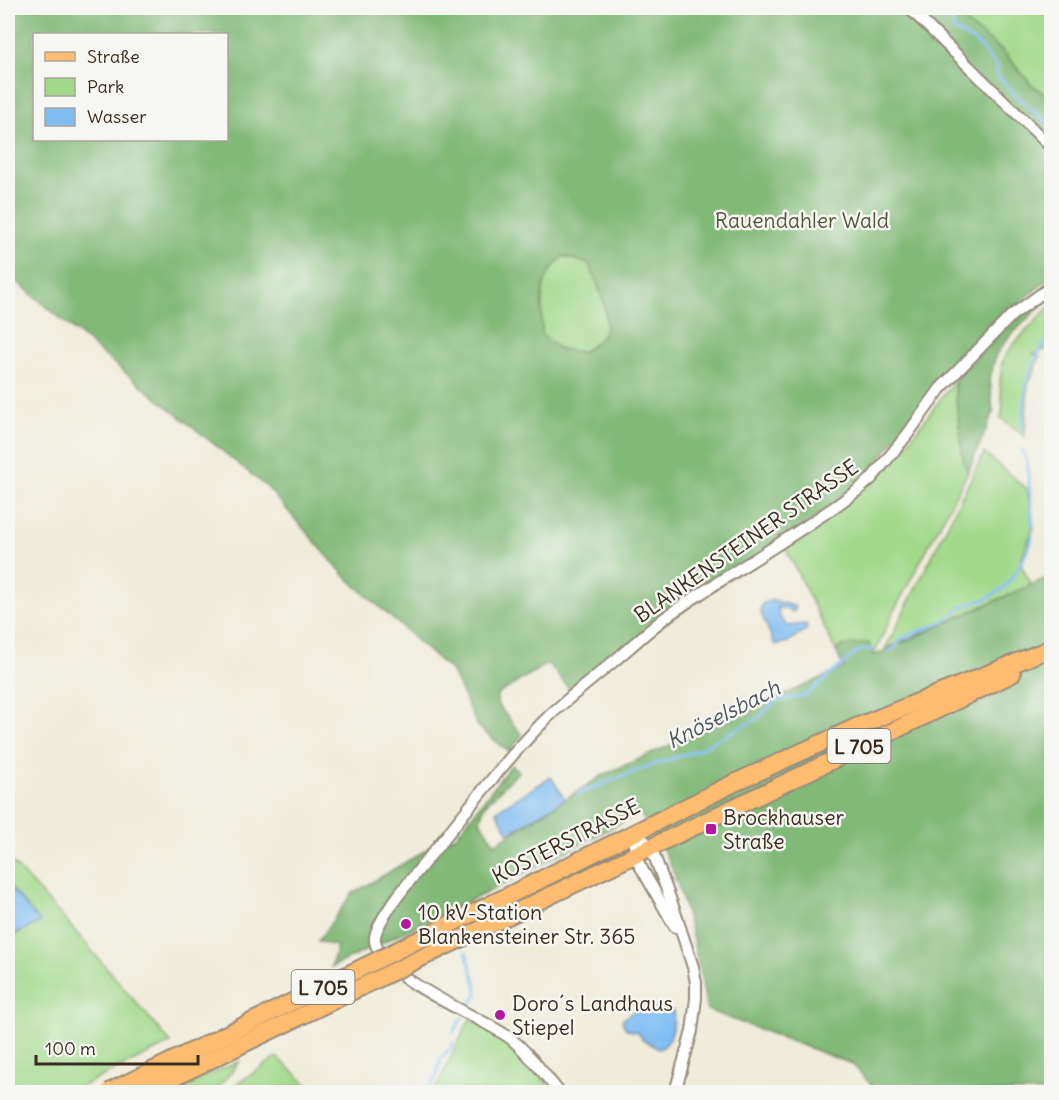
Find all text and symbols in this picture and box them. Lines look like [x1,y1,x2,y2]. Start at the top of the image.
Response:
legend [33,33,228,141]
text: Straße [87,45,140,68]
text: Park [87,75,124,98]
text: Wasser [87,105,147,128]
park label: Rauendahler Wald [715,207,889,234]
street label: BLANKENSTEINER STRASSE [629,453,863,629]
water label: Knöselsbach [661,673,786,755]
road number: L 705 [828,729,890,763]
street label: KOSTERSTRASSE [488,792,644,890]
place label: Brockhauser Straße [723,804,844,855]
marker: Brockhauser Straße [704,822,718,836]
place label: 10 kV-Station Blankensteiner Str. 365 [418,899,635,950]
marker: 10 kV-Station Blankensteiner Str. 365 [399,917,413,931]
road number: L 705 [292,970,354,1004]
place label: Doro´s Landhaus Stiepel [512,990,673,1041]
marker: Doro´s Landhaus Stiepel [493,1008,507,1022]
scale bar [36,1028,198,1066]
text: 100 m [45,1037,96,1060]

